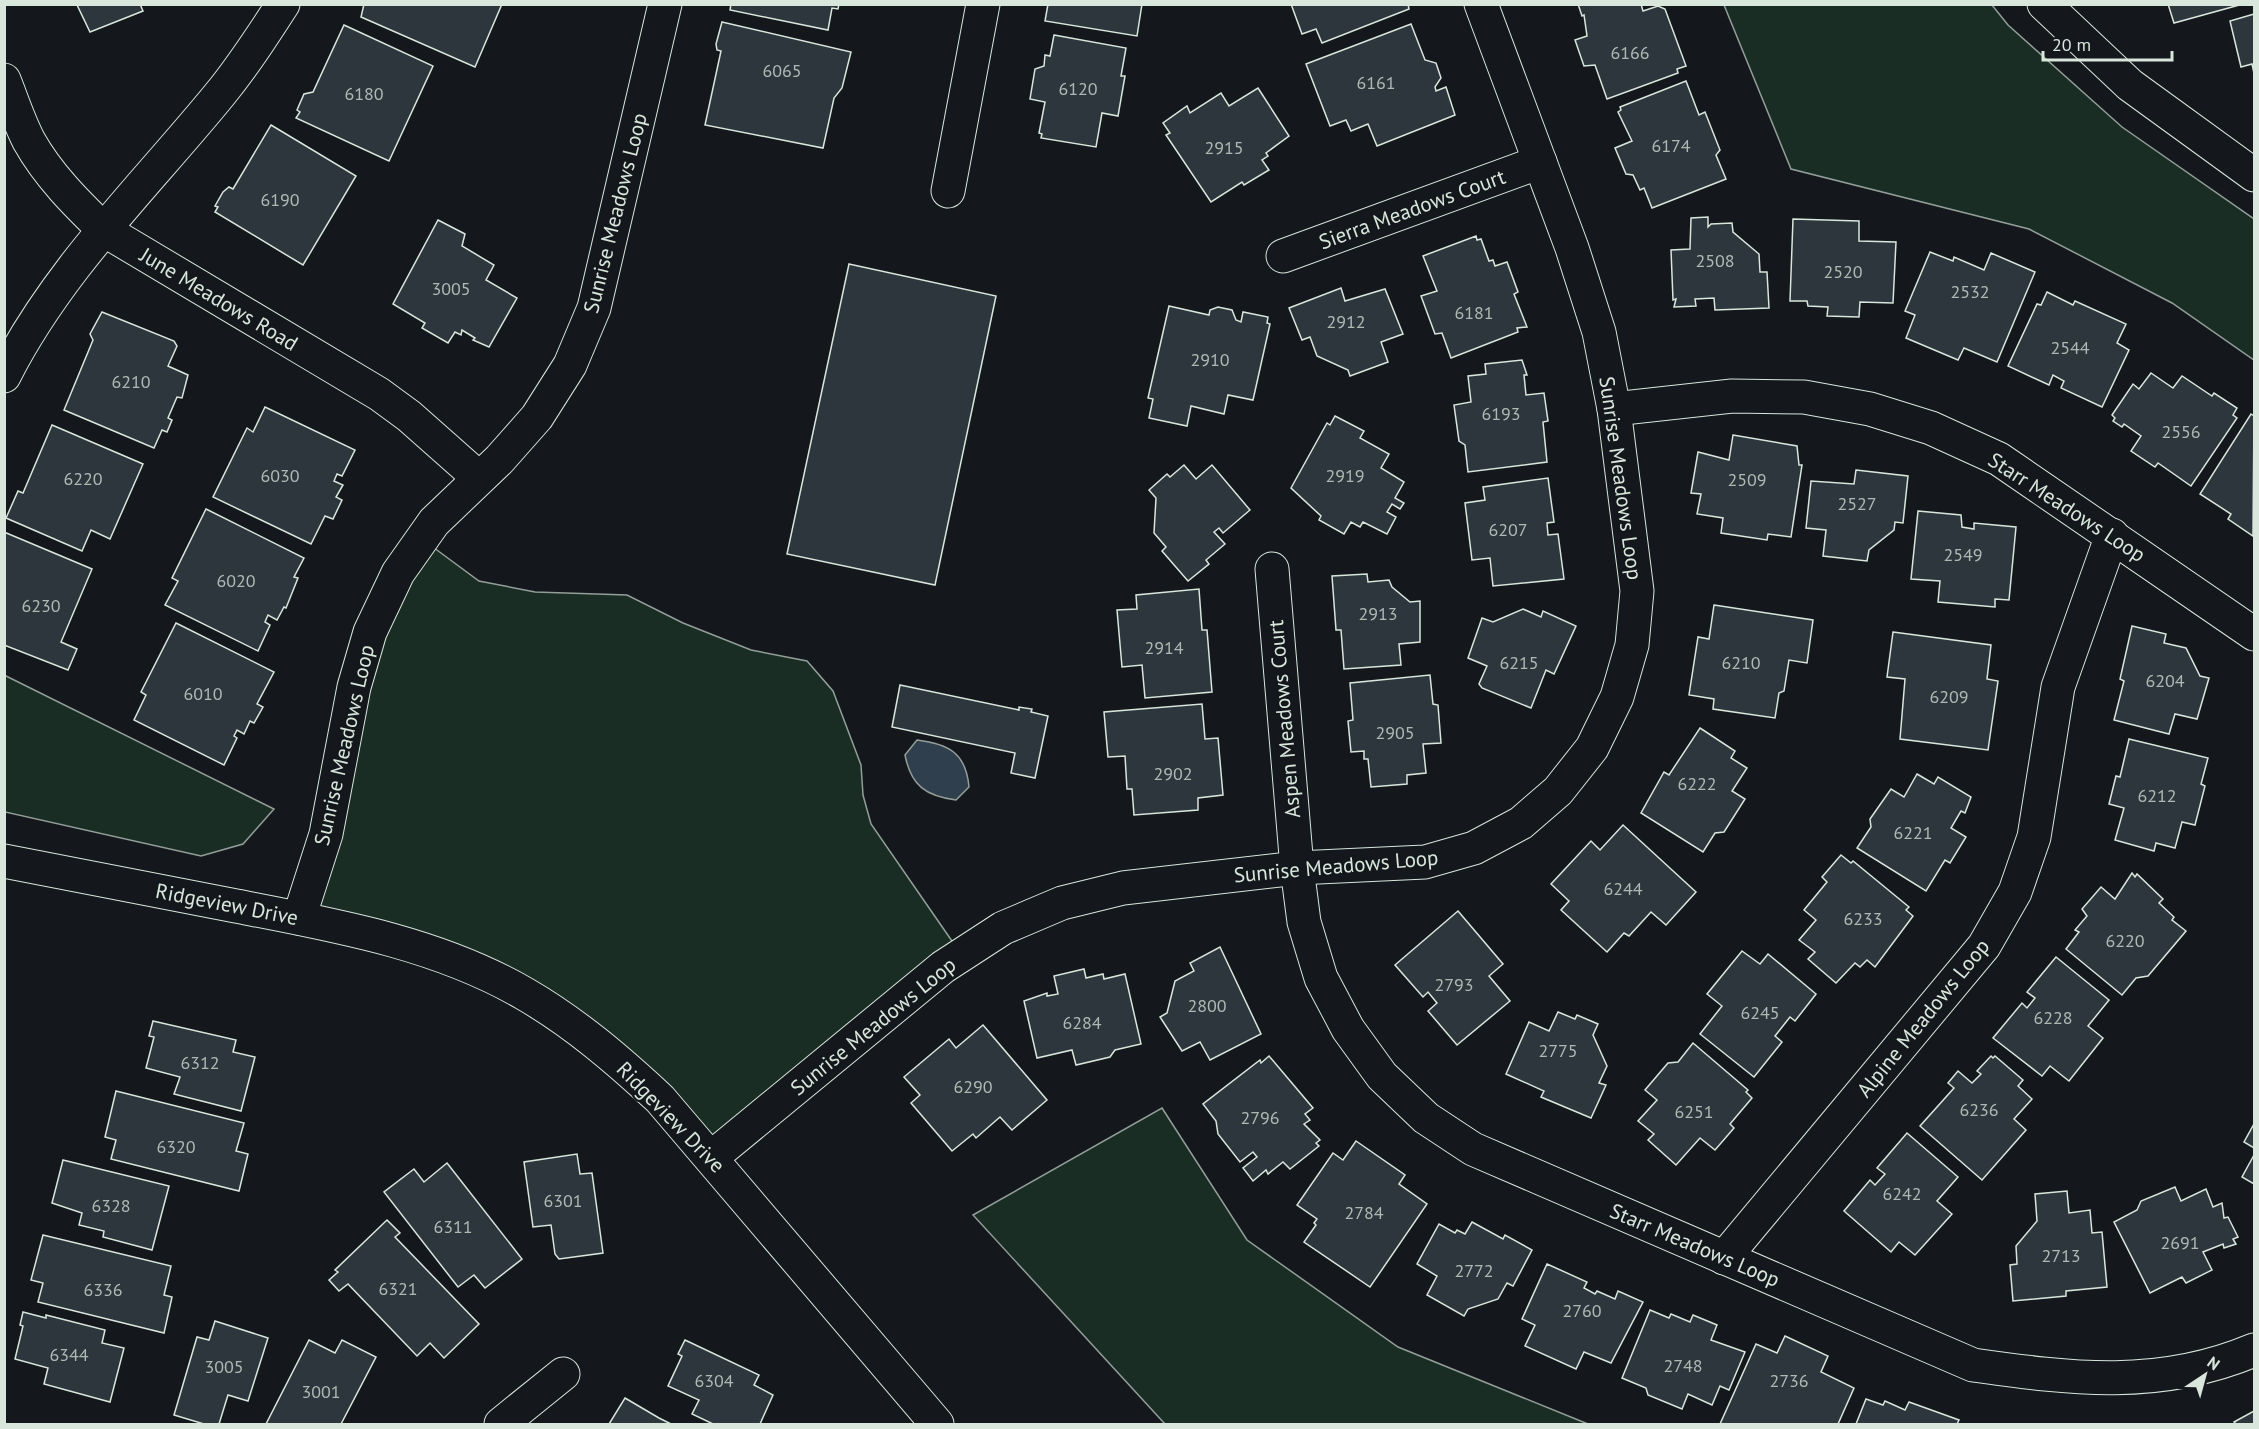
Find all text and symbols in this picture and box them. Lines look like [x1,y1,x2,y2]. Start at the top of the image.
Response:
scale bar [2043,24,2172,62]
text: 20 m [2052,33,2091,56]
house number: 6166 [1610,41,1650,64]
house number: 6065 [762,59,802,82]
house number: 6161 [1356,71,1396,94]
house number: 6120 [1058,77,1098,100]
house number: 6180 [344,82,384,105]
street label: Sunrise Meadows Loop [577,110,653,316]
house number: 6174 [1651,134,1691,157]
house number: 2915 [1204,136,1244,159]
street label: Sierra Meadows Court [1315,163,1509,255]
house number: 6190 [260,188,300,211]
street label: June Meadows Road [134,241,303,357]
house number: 2508 [1695,249,1735,272]
house number: 2520 [1823,260,1863,283]
house number: 3005 [431,277,471,300]
house number: 2532 [1950,280,1990,303]
house number: 6181 [1454,301,1494,324]
house number: 2912 [1326,310,1366,333]
house number: 2544 [2050,336,2090,359]
house number: 2910 [1190,348,1230,371]
house number: 6210 [111,370,151,393]
street label: Sunrise Meadows Loop [1593,375,1649,581]
house number: 6193 [1481,402,1521,425]
house number: 2556 [2161,420,2201,443]
street label: Starr Meadows Loop [1983,446,2151,568]
house number: 6030 [260,464,300,487]
house number: 2919 [1325,464,1365,487]
house number: 6220 [63,467,103,490]
house number: 2509 [1727,468,1767,491]
house number: 2527 [1837,492,1877,515]
house number: 6207 [1488,518,1528,541]
house number: 2549 [1943,543,1983,566]
house number: 6020 [216,569,256,592]
house number: 6230 [21,594,61,617]
house number: 2913 [1358,602,1398,625]
street label: Aspen Meadows Court [1262,619,1306,819]
house number: 2914 [1144,636,1184,659]
street label: Sunrise Meadows Loop [308,642,380,848]
house number: 6215 [1499,651,1539,674]
house number: 6210 [1721,651,1761,674]
house number: 6204 [2145,669,2185,692]
house number: 6010 [183,682,223,705]
house number: 6209 [1929,685,1969,708]
house number: 2905 [1375,721,1415,744]
house number: 2902 [1153,762,1193,785]
house number: 6222 [1677,772,1717,795]
house number: 6212 [2137,784,2177,807]
house number: 6221 [1893,821,1933,844]
street label: Sunrise Meadows Loop [1233,844,1439,888]
street label: Ridgeview Drive [153,877,301,931]
house number: 6244 [1603,877,1643,900]
house number: 6233 [1843,907,1883,930]
house number: 6220 [2105,929,2145,952]
street label: Alpine Meadows Loop [1851,933,1995,1103]
street label: Sunrise Meadows Loop [785,951,961,1101]
house number: 2793 [1434,973,1474,996]
house number: 2800 [1187,994,1227,1017]
house number: 6245 [1740,1001,1780,1024]
house number: 6228 [2033,1006,2073,1029]
house number: 6284 [1062,1011,1102,1034]
house number: 2775 [1538,1039,1578,1062]
house number: 6312 [180,1051,220,1074]
street label: Ridgeview Drive [611,1056,731,1178]
house number: 6290 [953,1075,993,1098]
house number: 6236 [1959,1098,1999,1121]
house number: 6251 [1674,1100,1714,1123]
house number: 2796 [1240,1106,1280,1129]
house number: 6320 [156,1135,196,1158]
house number: 6242 [1882,1182,1922,1205]
house number: 6301 [543,1189,583,1212]
house number: 6328 [91,1194,131,1217]
street label: Starr Meadows Loop [1606,1197,1784,1293]
house number: 2784 [1344,1201,1384,1224]
house number: 6311 [433,1215,473,1238]
house number: 2691 [2160,1231,2200,1254]
house number: 2713 [2041,1244,2081,1267]
house number: 2772 [1454,1259,1494,1282]
house number: 6321 [378,1277,418,1300]
house number: 6336 [83,1278,123,1301]
house number: 2760 [1562,1299,1602,1322]
house number: 6344 [49,1343,89,1366]
north arrow [2175,1345,2235,1405]
text: N [2204,1352,2224,1374]
house number: 2748 [1663,1354,1703,1377]
house number: 3005 [204,1355,244,1378]
house number: 6304 [694,1369,734,1392]
house number: 2736 [1769,1369,1809,1392]
house number: 3001 [301,1380,341,1403]

